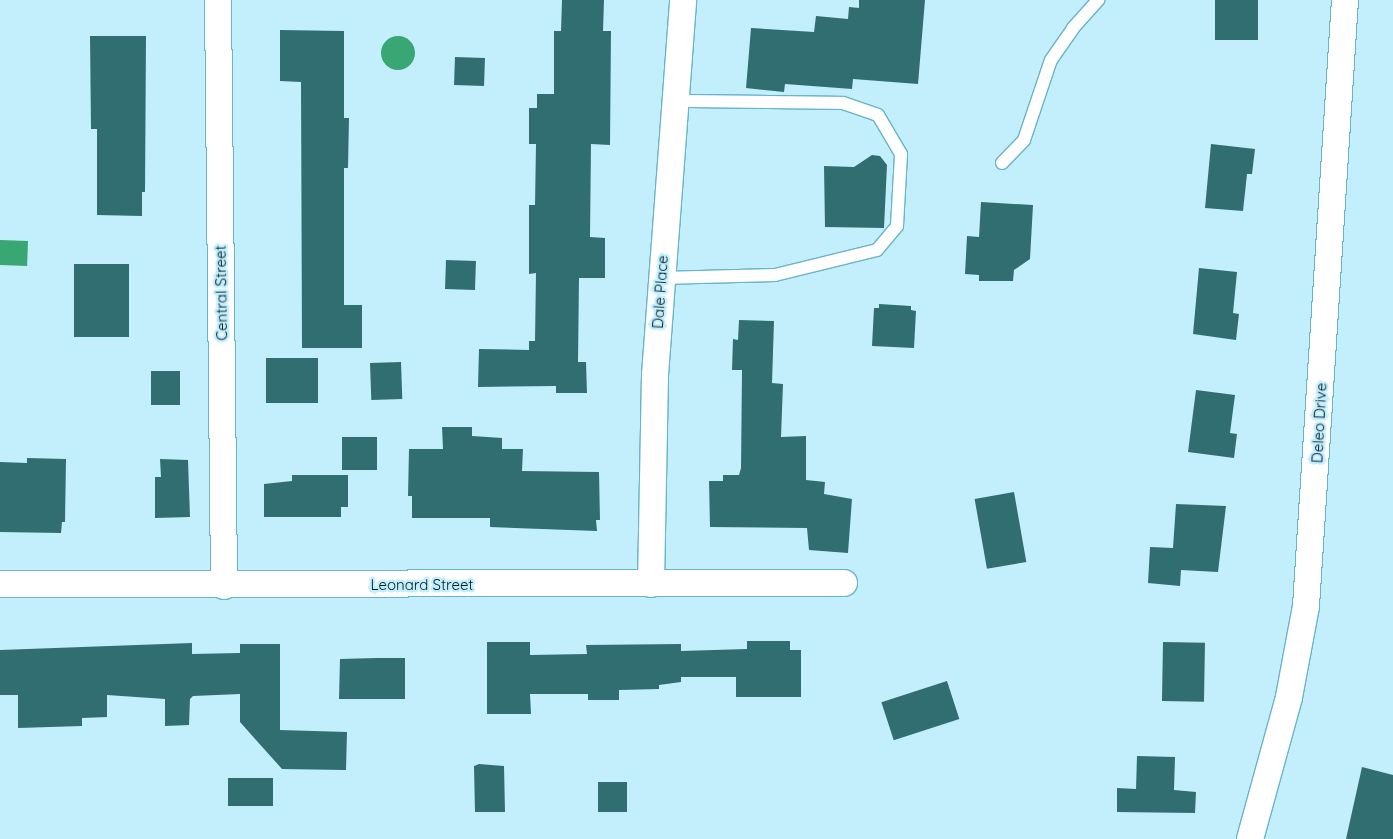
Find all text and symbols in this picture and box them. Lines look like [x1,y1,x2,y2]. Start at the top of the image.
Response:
street label: Central Street [211,245,231,341]
street label: Dale Place [648,255,672,329]
street label: Deleo Drive [1308,382,1330,464]
street label: Leonard Street [371,576,473,594]

